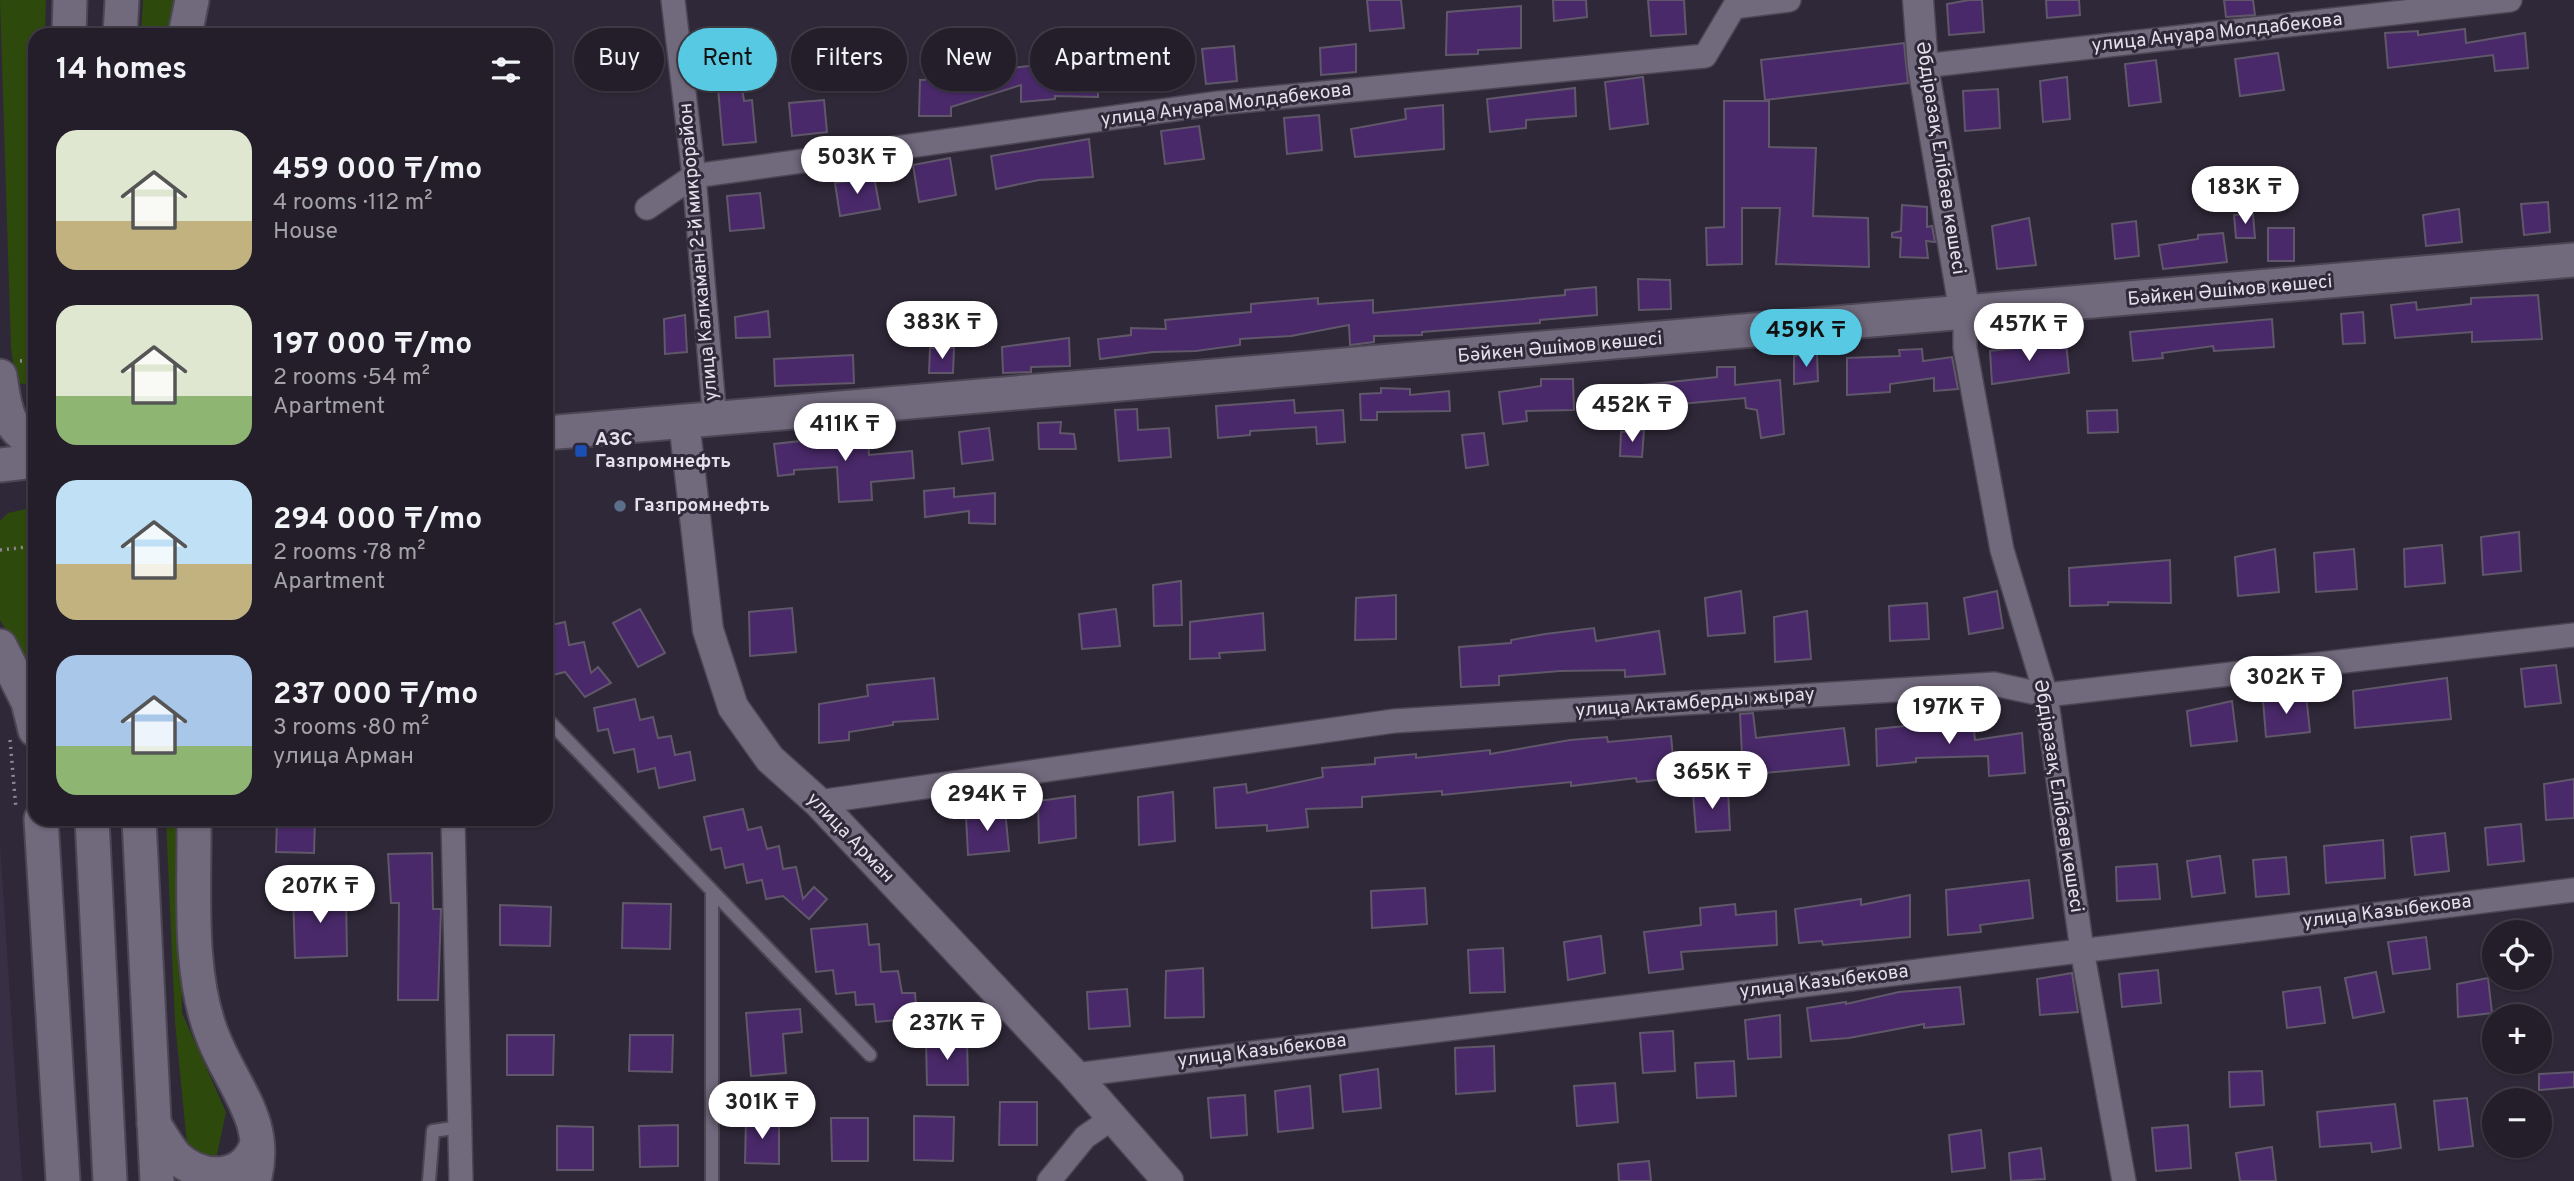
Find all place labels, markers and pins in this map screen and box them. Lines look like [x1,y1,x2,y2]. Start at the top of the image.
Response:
pin: 503K ₸ [800,136,914,196]
pin: 183K ₸ [2188,166,2302,226]
pin: 383K ₸ [885,302,999,361]
pin: 457K ₸ [1972,304,2086,363]
pin: 459K ₸ [1749,310,1863,369]
pin: 452K ₸ [1575,384,1689,444]
pin: 411K ₸ [788,404,902,463]
place label: АЗС Газпромнефть [595,428,731,474]
marker: АЗС Газпромнефть [573,443,589,459]
place label: Газпромнефть [634,494,770,518]
marker: Газпромнефть [612,498,628,514]
pin: 302K ₸ [2229,656,2343,716]
pin: 197K ₸ [1892,686,2006,746]
pin: 365K ₸ [1655,752,1769,811]
pin: 294K ₸ [930,774,1044,833]
pin: 207K ₸ [263,866,377,925]
pin: 237K ₸ [890,1002,1004,1062]
pin: 301K ₸ [705,1082,819,1141]

